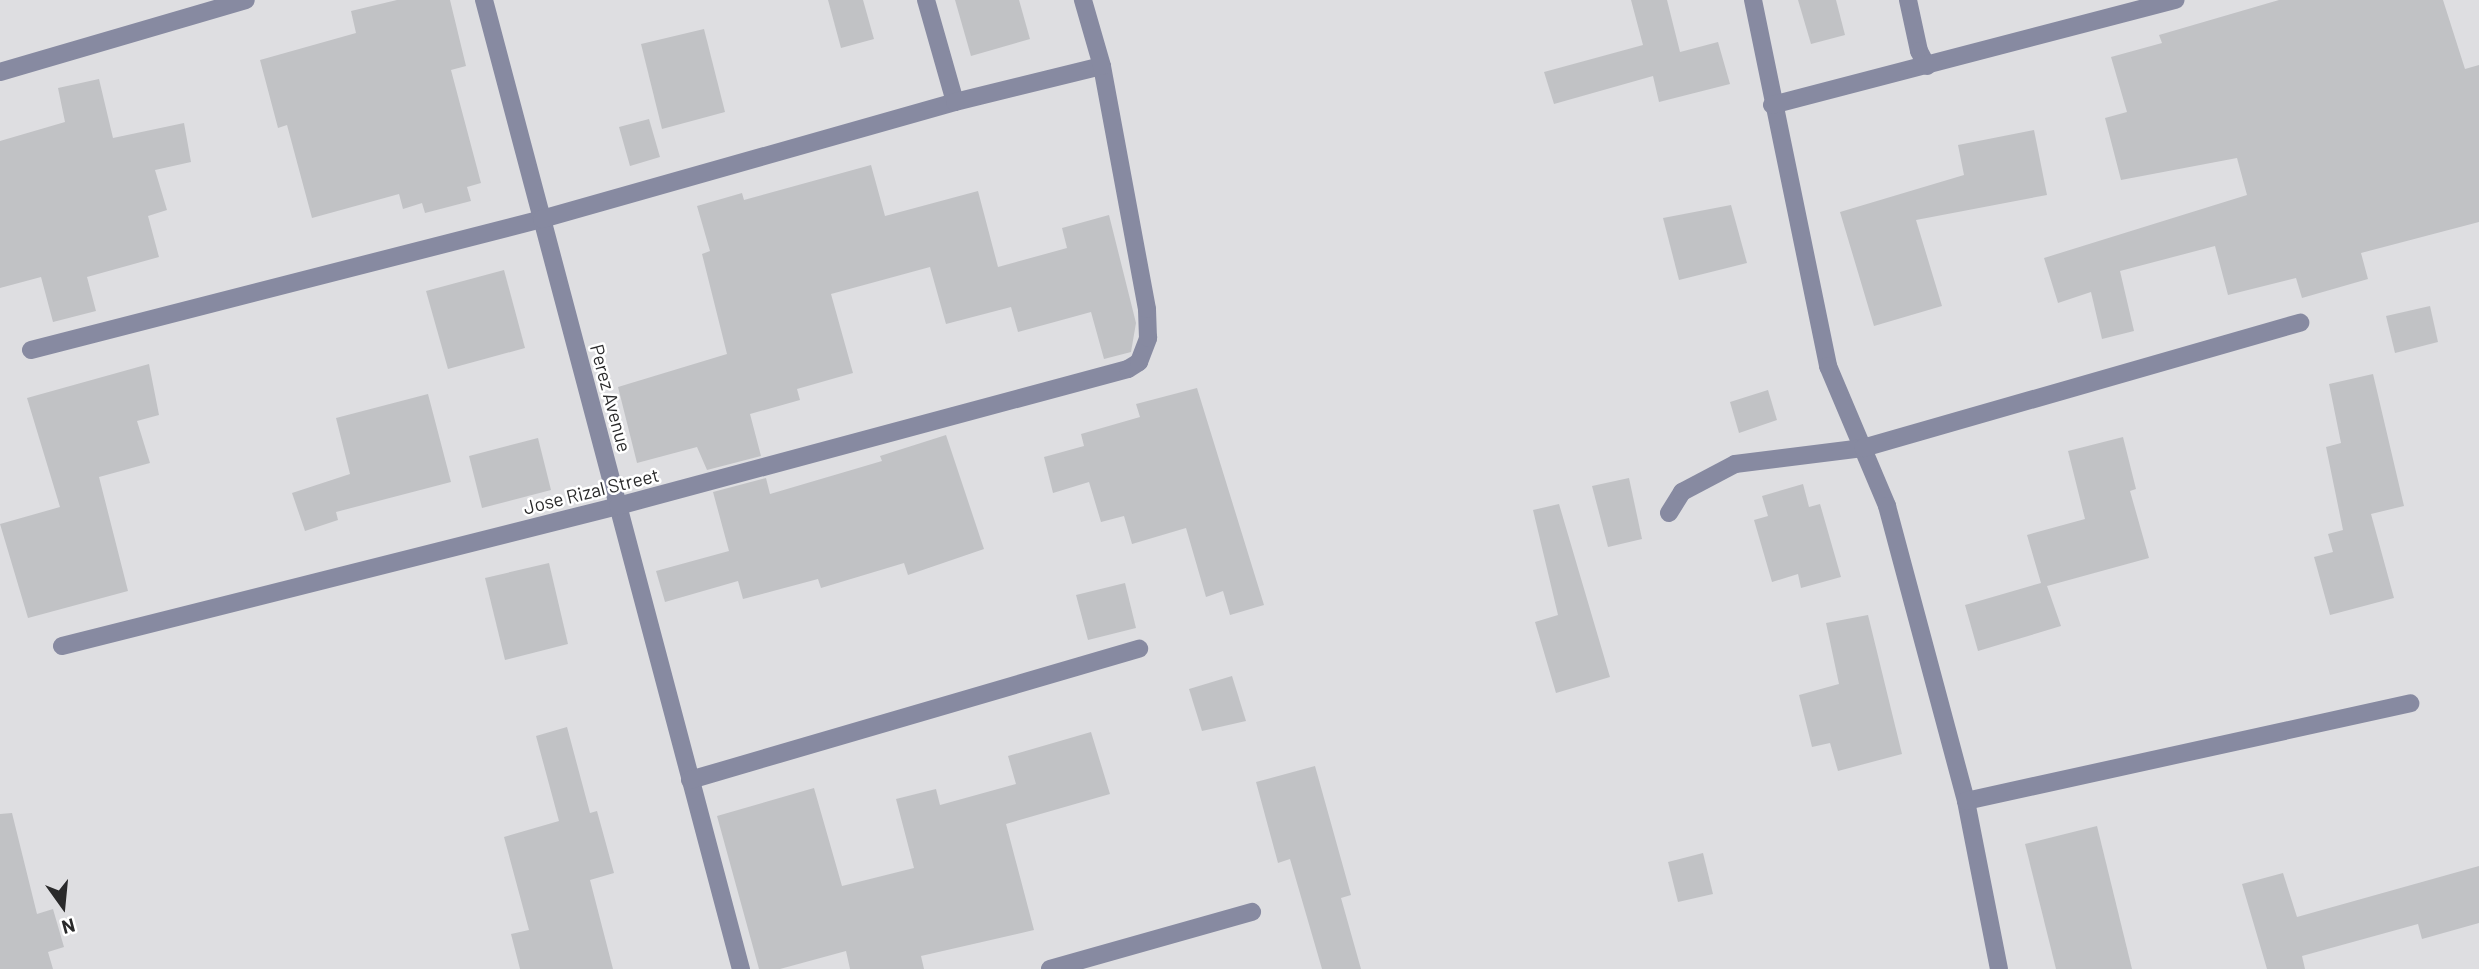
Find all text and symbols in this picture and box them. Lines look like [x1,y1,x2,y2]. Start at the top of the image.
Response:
street label: Perez Avenue [586,342,636,454]
street label: Jose Rizal Street [521,463,661,519]
north arrow [28,871,98,941]
text: N [59,914,78,940]

